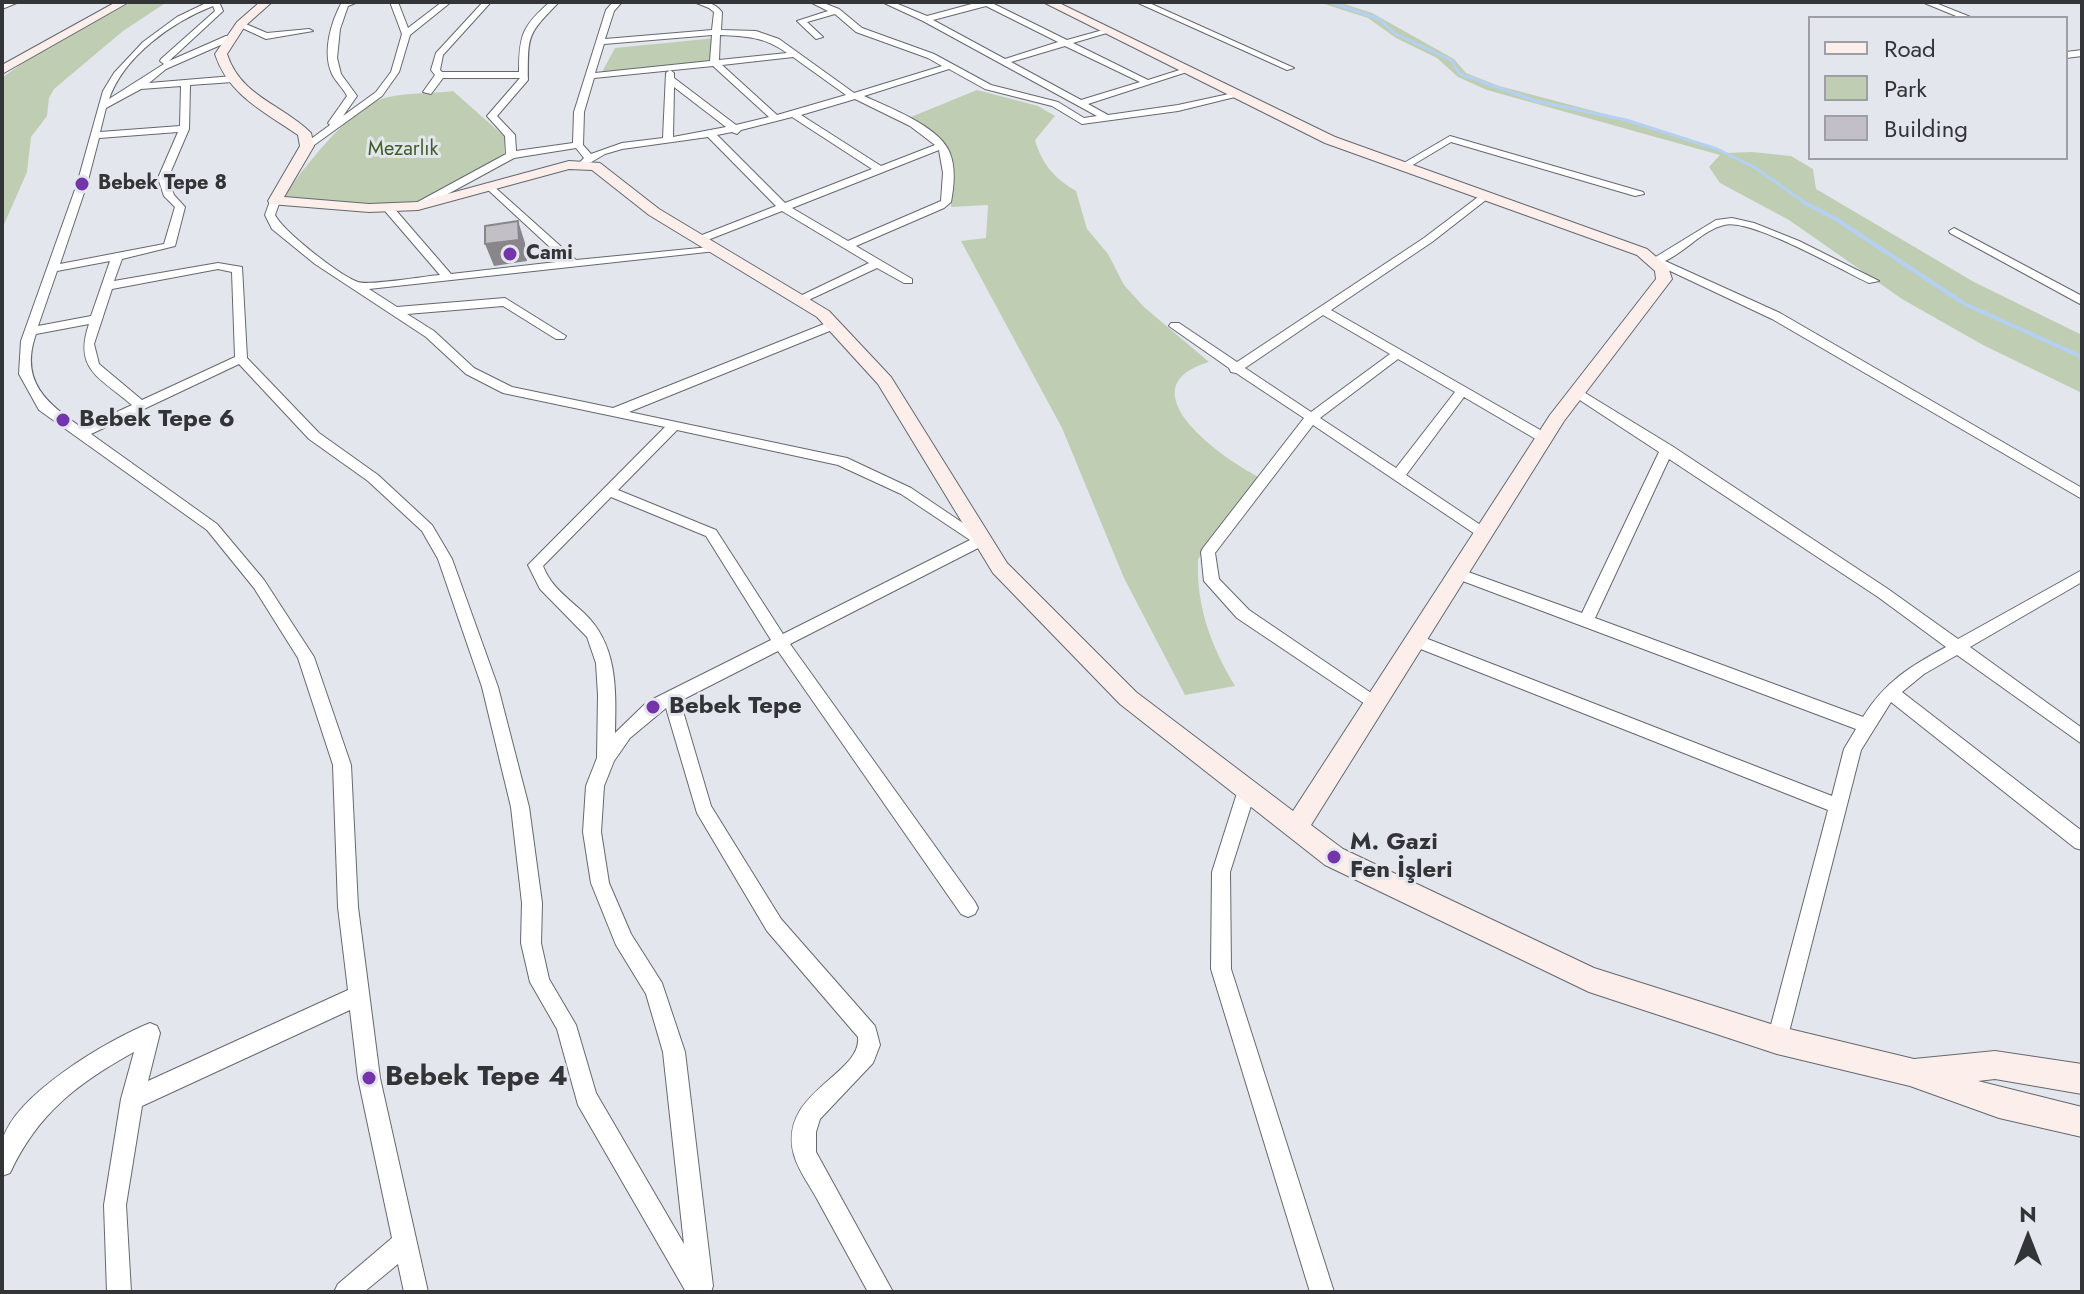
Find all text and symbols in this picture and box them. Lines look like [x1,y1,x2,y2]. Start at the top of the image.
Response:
legend [1808,16,2068,160]
text: Road [1884,31,1936,66]
text: Park [1884,71,1927,106]
text: Building [1884,111,1968,146]
park label: Mezarlık [368,138,438,162]
place label: Bebek Tepe 8 [98,172,227,196]
marker: Bebek Tepe 8 [73,175,91,193]
place label: Cami [526,242,573,266]
marker: Cami [501,245,519,263]
place label: Bebek Tepe 6 [79,406,235,434]
marker: Bebek Tepe 6 [54,411,72,429]
place label: Bebek Tepe [669,693,802,721]
marker: Bebek Tepe [644,698,662,716]
place label: M. Gazi Fen İşleri [1350,829,1453,885]
marker: M. Gazi Fen İşleri [1325,848,1343,866]
place label: Bebek Tepe 4 [385,1061,568,1095]
marker: Bebek Tepe 4 [360,1069,378,1087]
north arrow [1988,1198,2068,1278]
text: N [2019,1198,2037,1230]

